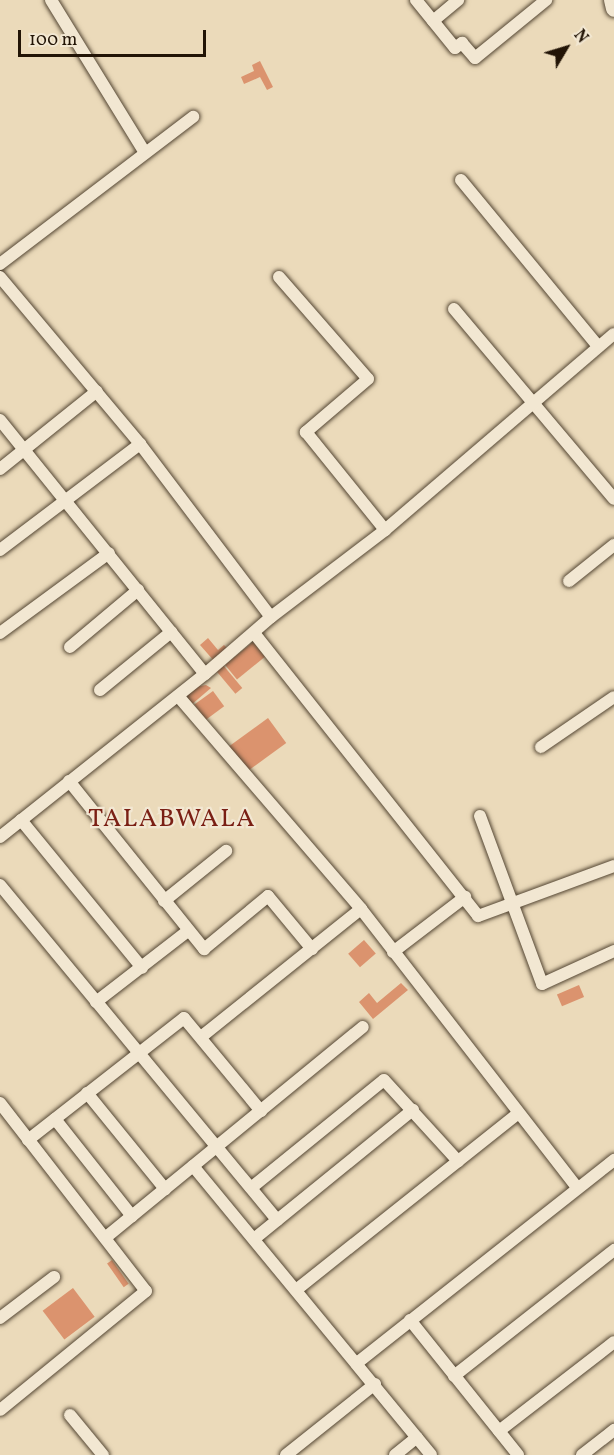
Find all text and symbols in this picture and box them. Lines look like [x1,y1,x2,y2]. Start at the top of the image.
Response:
scale bar [21,18,208,56]
north arrow [536,18,596,78]
text: N [568,26,592,48]
text: 100 m [29,28,78,53]
district label: TALABWALA [88,804,256,836]

